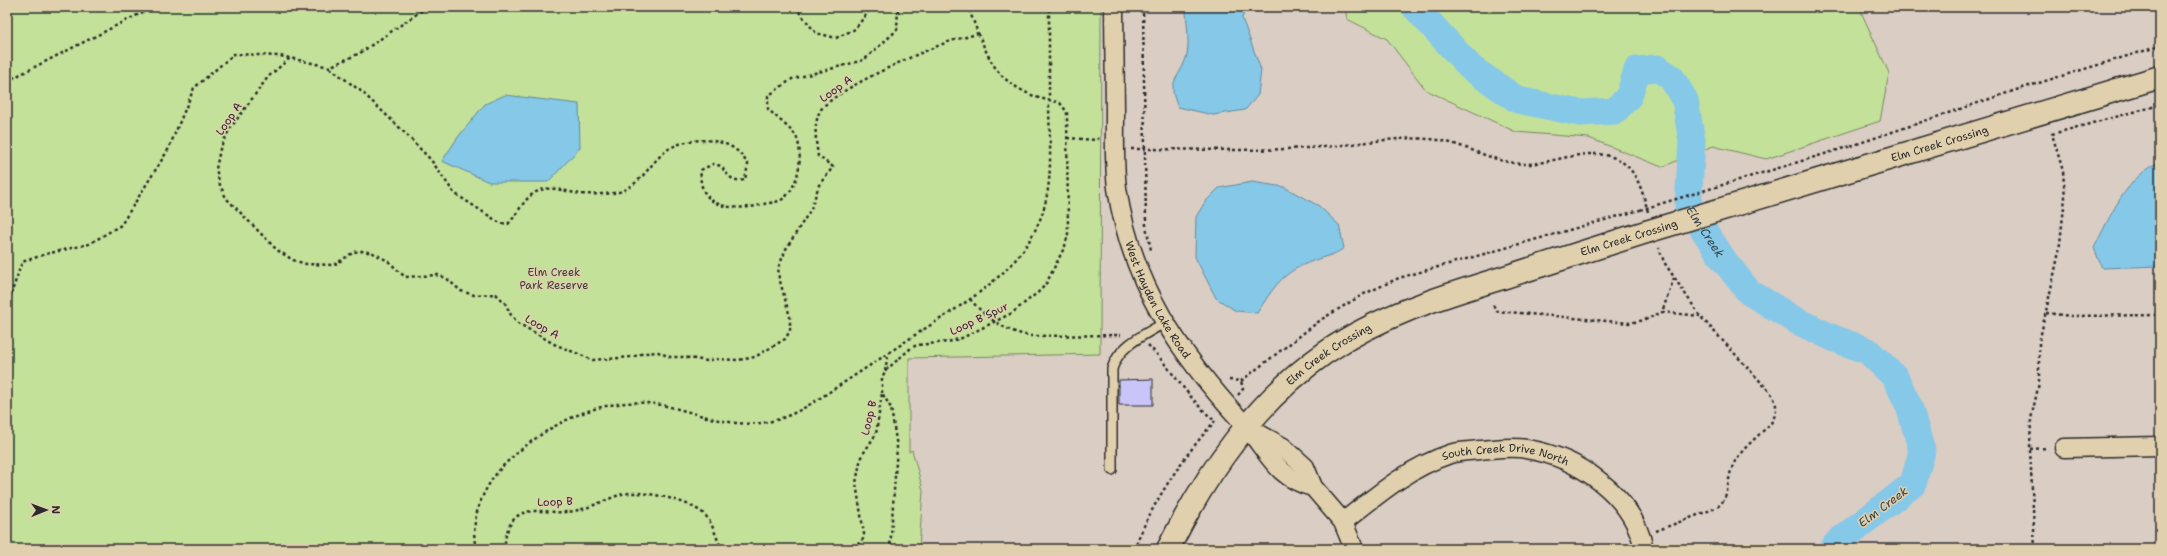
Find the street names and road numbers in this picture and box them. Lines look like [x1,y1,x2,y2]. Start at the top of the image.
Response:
street label: Loop A [817,72,855,106]
street label: Loop A [212,99,246,139]
street label: Elm Creek Crossing [1889,122,1990,165]
street label: Elm Creek Crossing [1579,216,1680,260]
street label: West Hayden Lake Road [1122,239,1194,361]
street label: Loop B Spur [947,299,1011,339]
street label: Loop A [522,311,562,343]
street label: Elm Creek Crossing [1282,320,1374,389]
street label: Loop B [858,399,880,437]
street label: South Creek Drive North [1440,440,1572,469]
street label: Loop B [537,494,574,510]

